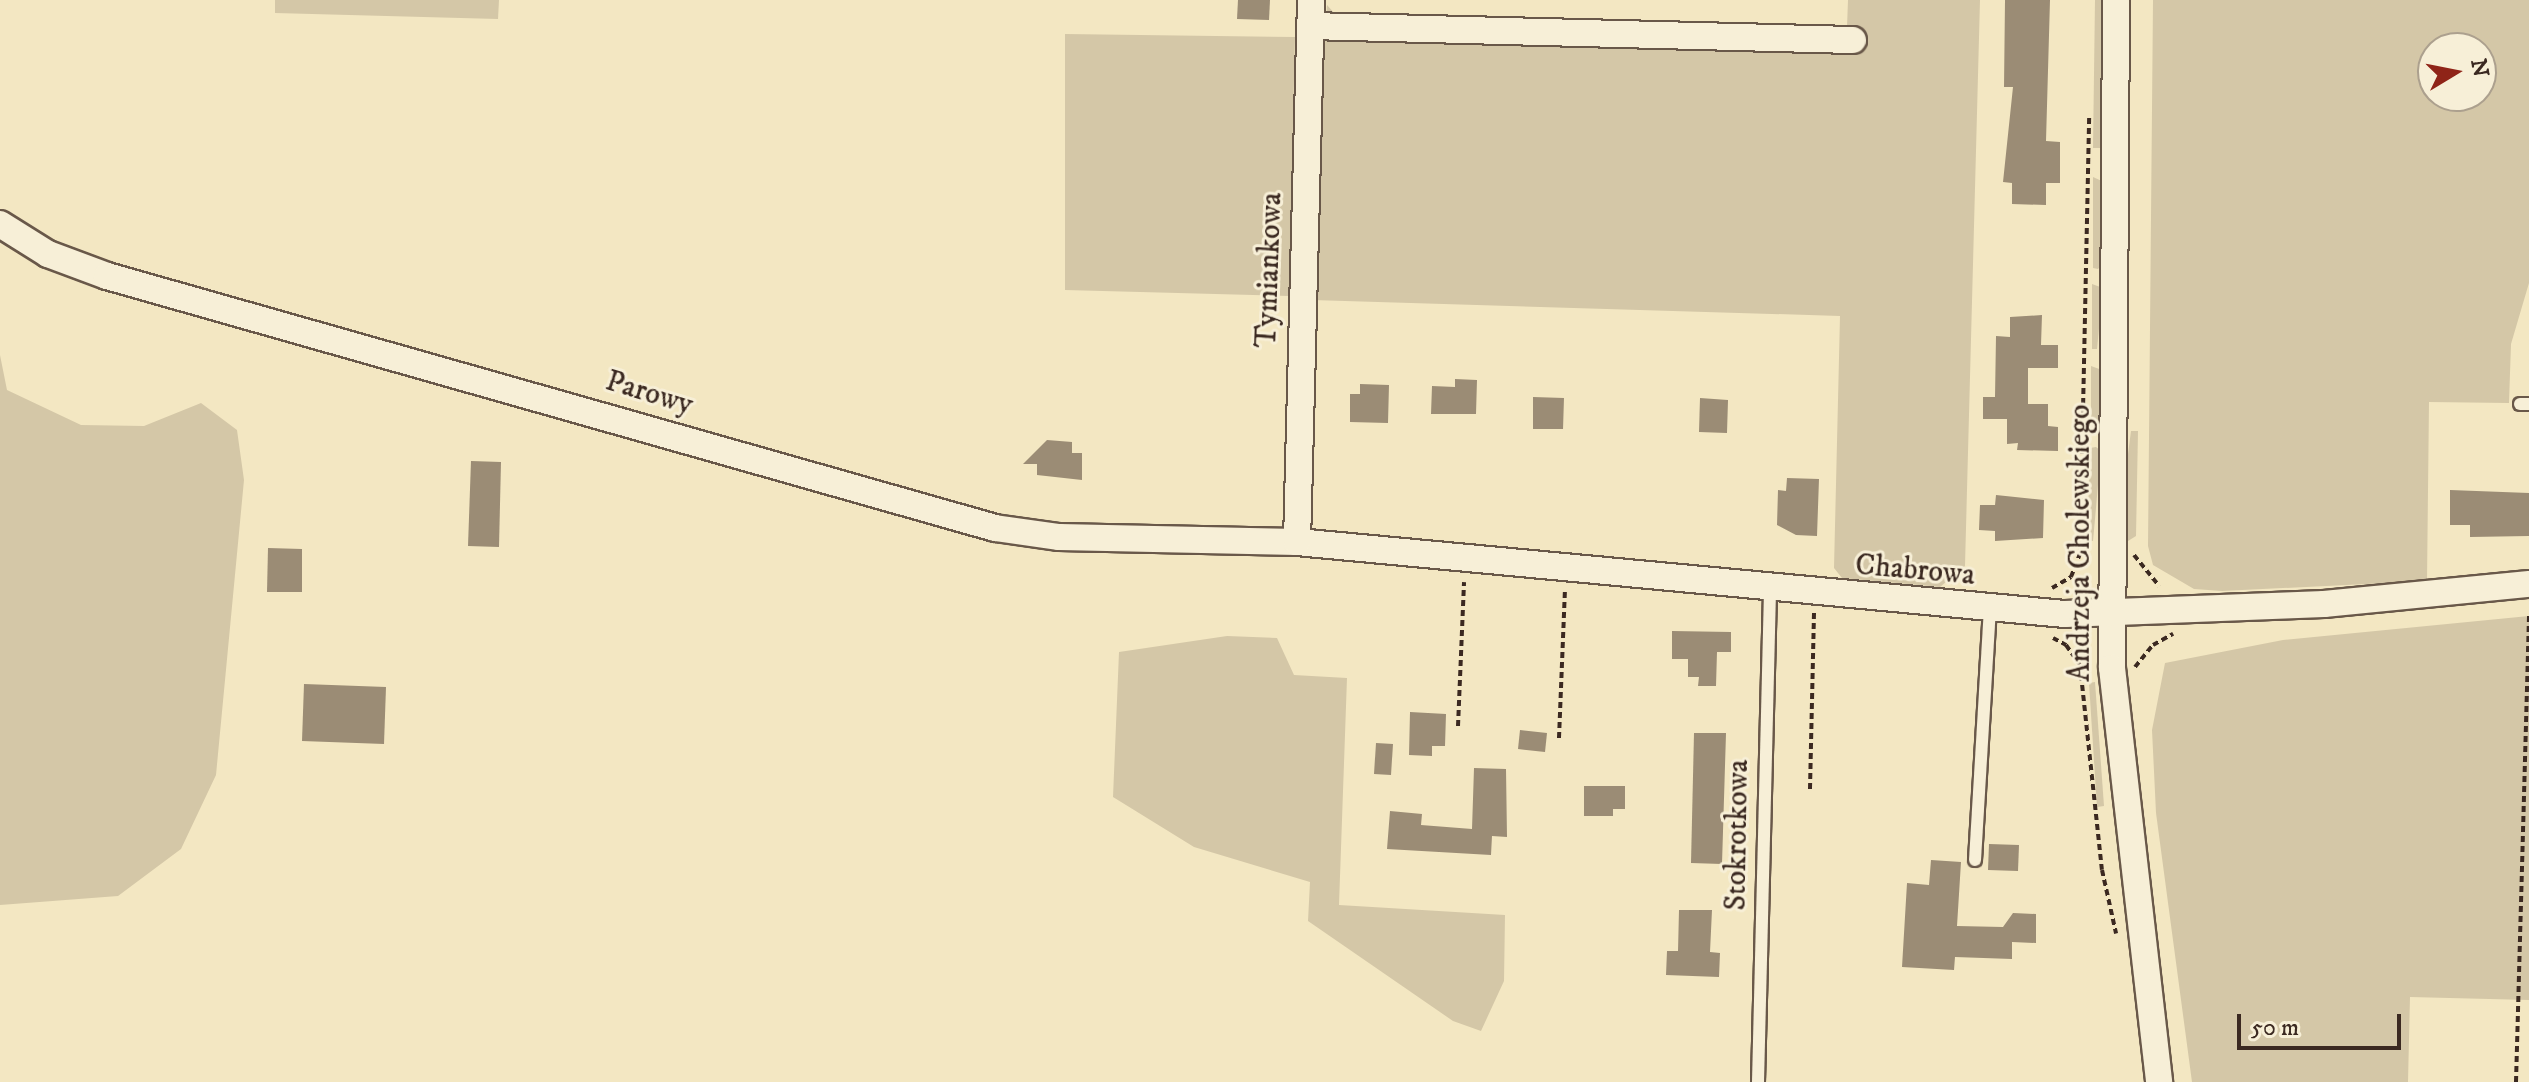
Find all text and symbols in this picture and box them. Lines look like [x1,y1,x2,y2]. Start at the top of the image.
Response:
north arrow [2417,32,2497,112]
text: N [2464,57,2494,79]
street label: Tymiankowa [1249,192,1291,348]
street label: Parowy [601,364,697,424]
street label: Andrzeja Cholewskiego [2063,404,2099,682]
street label: Chabrowa [1854,548,1976,594]
street label: Stokrotkowa [1719,759,1757,911]
scale bar [2241,998,2405,1048]
text: 50 m [2251,1013,2299,1043]

